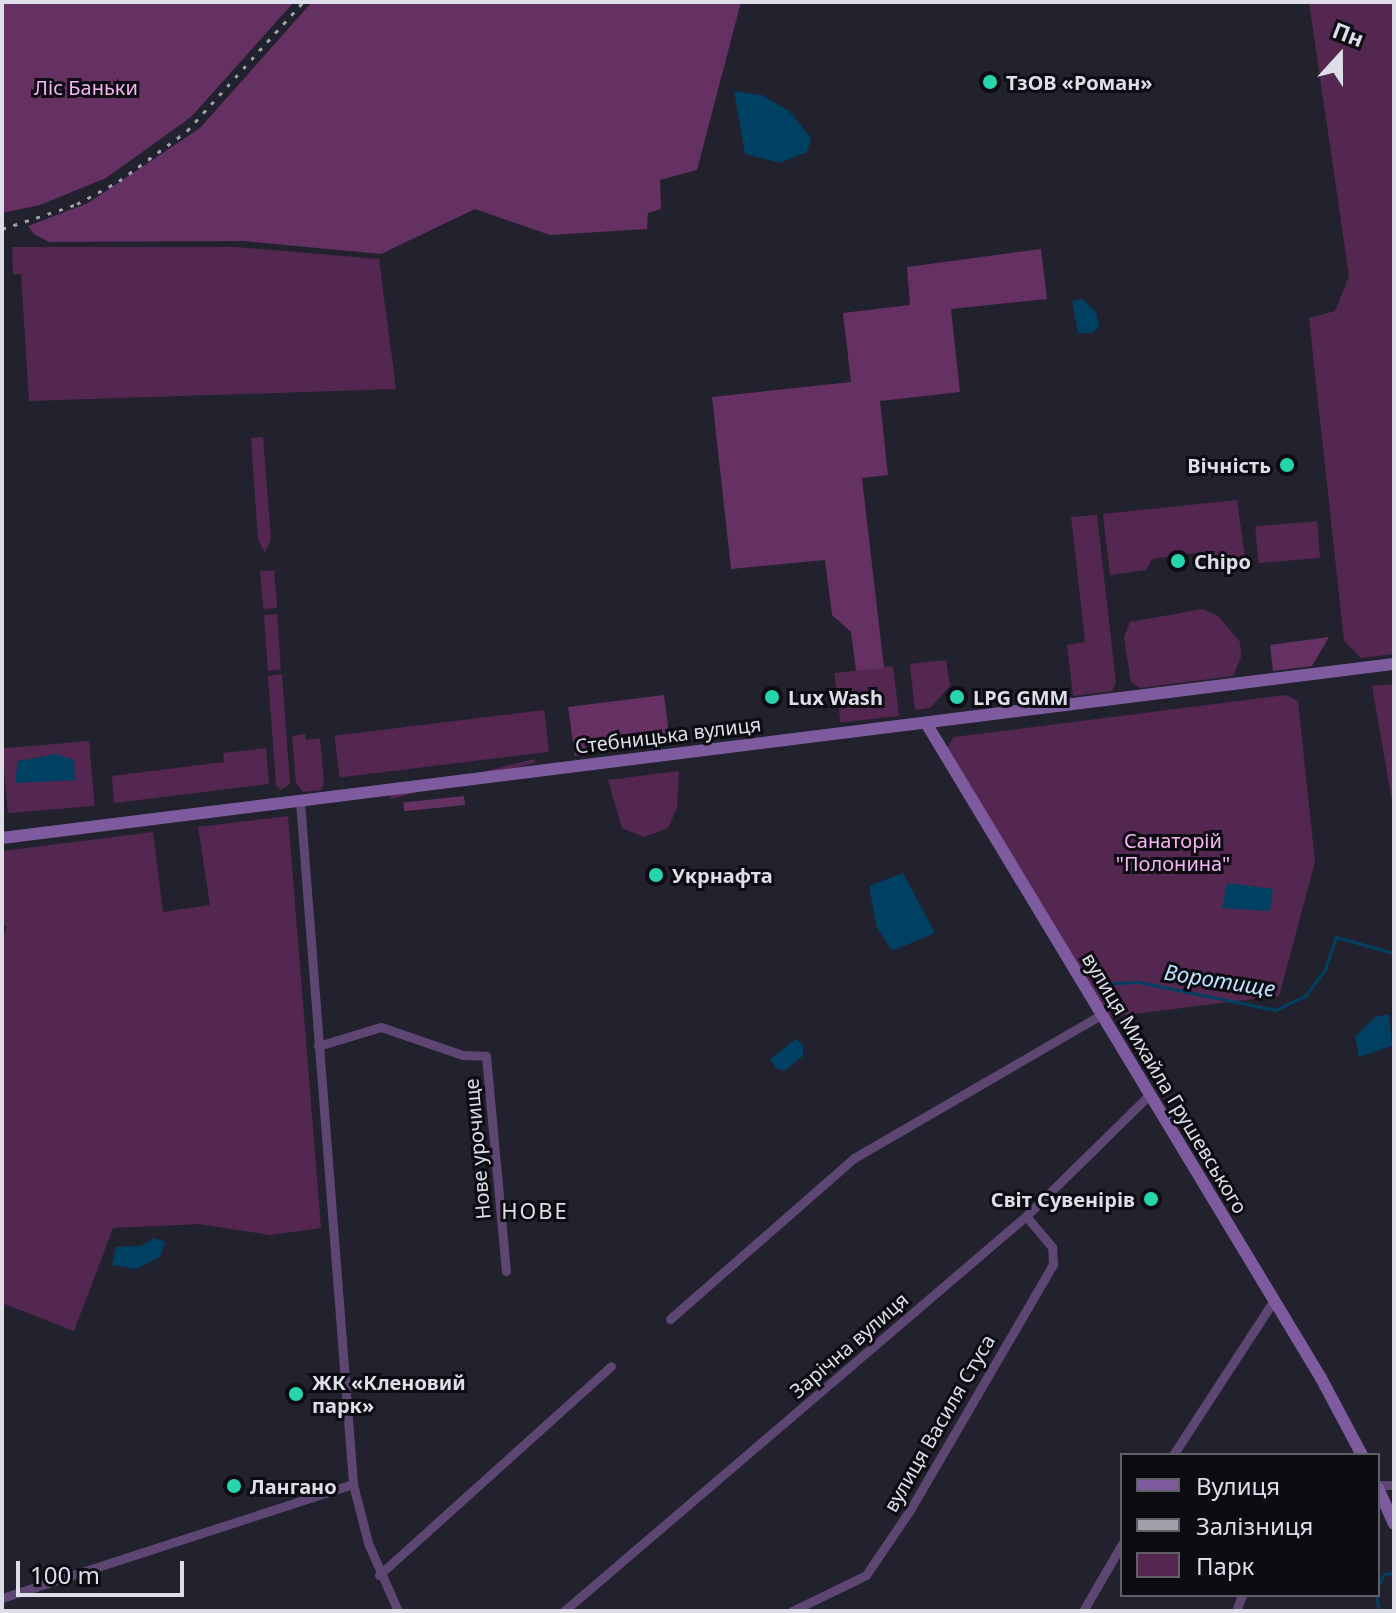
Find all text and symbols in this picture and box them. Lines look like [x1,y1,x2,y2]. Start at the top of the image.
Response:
text: Пн [1329,14,1369,53]
north arrow [1300,16,1380,96]
place label: ТзОВ «Роман» [1006,70,1153,94]
marker: ТзОВ «Роман» [981,73,999,91]
park label: Ліс Баньки [34,75,138,99]
place label: Вічність [1187,453,1271,477]
marker: Вічність [1278,456,1296,474]
place label: Chipo [1194,549,1251,573]
marker: Chipo [1169,552,1187,570]
place label: Lux Wash [788,685,883,709]
place label: LPG GMM [973,685,1068,709]
marker: Lux Wash [763,688,781,706]
marker: LPG GMM [948,688,966,706]
street label: Стебницька вулиця [574,712,762,758]
park label: Санаторій "Полонина" [1116,828,1230,875]
place label: Укрнафта [672,863,773,887]
marker: Укрнафта [647,866,665,884]
street label: вулиця Михайла Грушевського [1077,948,1253,1218]
water label: Воротище [1163,958,1277,1002]
street label: Нове урочище [459,1078,495,1220]
place label: Світ Сувенірів [991,1187,1135,1211]
marker: Світ Сувенірів [1142,1190,1160,1208]
district label: НОВЕ [501,1198,569,1224]
street label: Зарічна вулиця [785,1287,913,1403]
street label: вулиця Василя Стуса [878,1330,1000,1516]
place label: ЖК «Кленовий парк» [312,1370,466,1417]
marker: ЖК «Кленовий парк» [287,1385,305,1403]
legend [1120,1453,1380,1597]
text: Вулиця [1196,1469,1280,1502]
place label: Лангано [250,1474,337,1498]
marker: Лангано [225,1477,243,1495]
text: Залізниця [1196,1509,1313,1542]
scale bar [20,1545,188,1595]
text: Парк [1196,1549,1254,1582]
text: 100 m [30,1558,100,1591]

